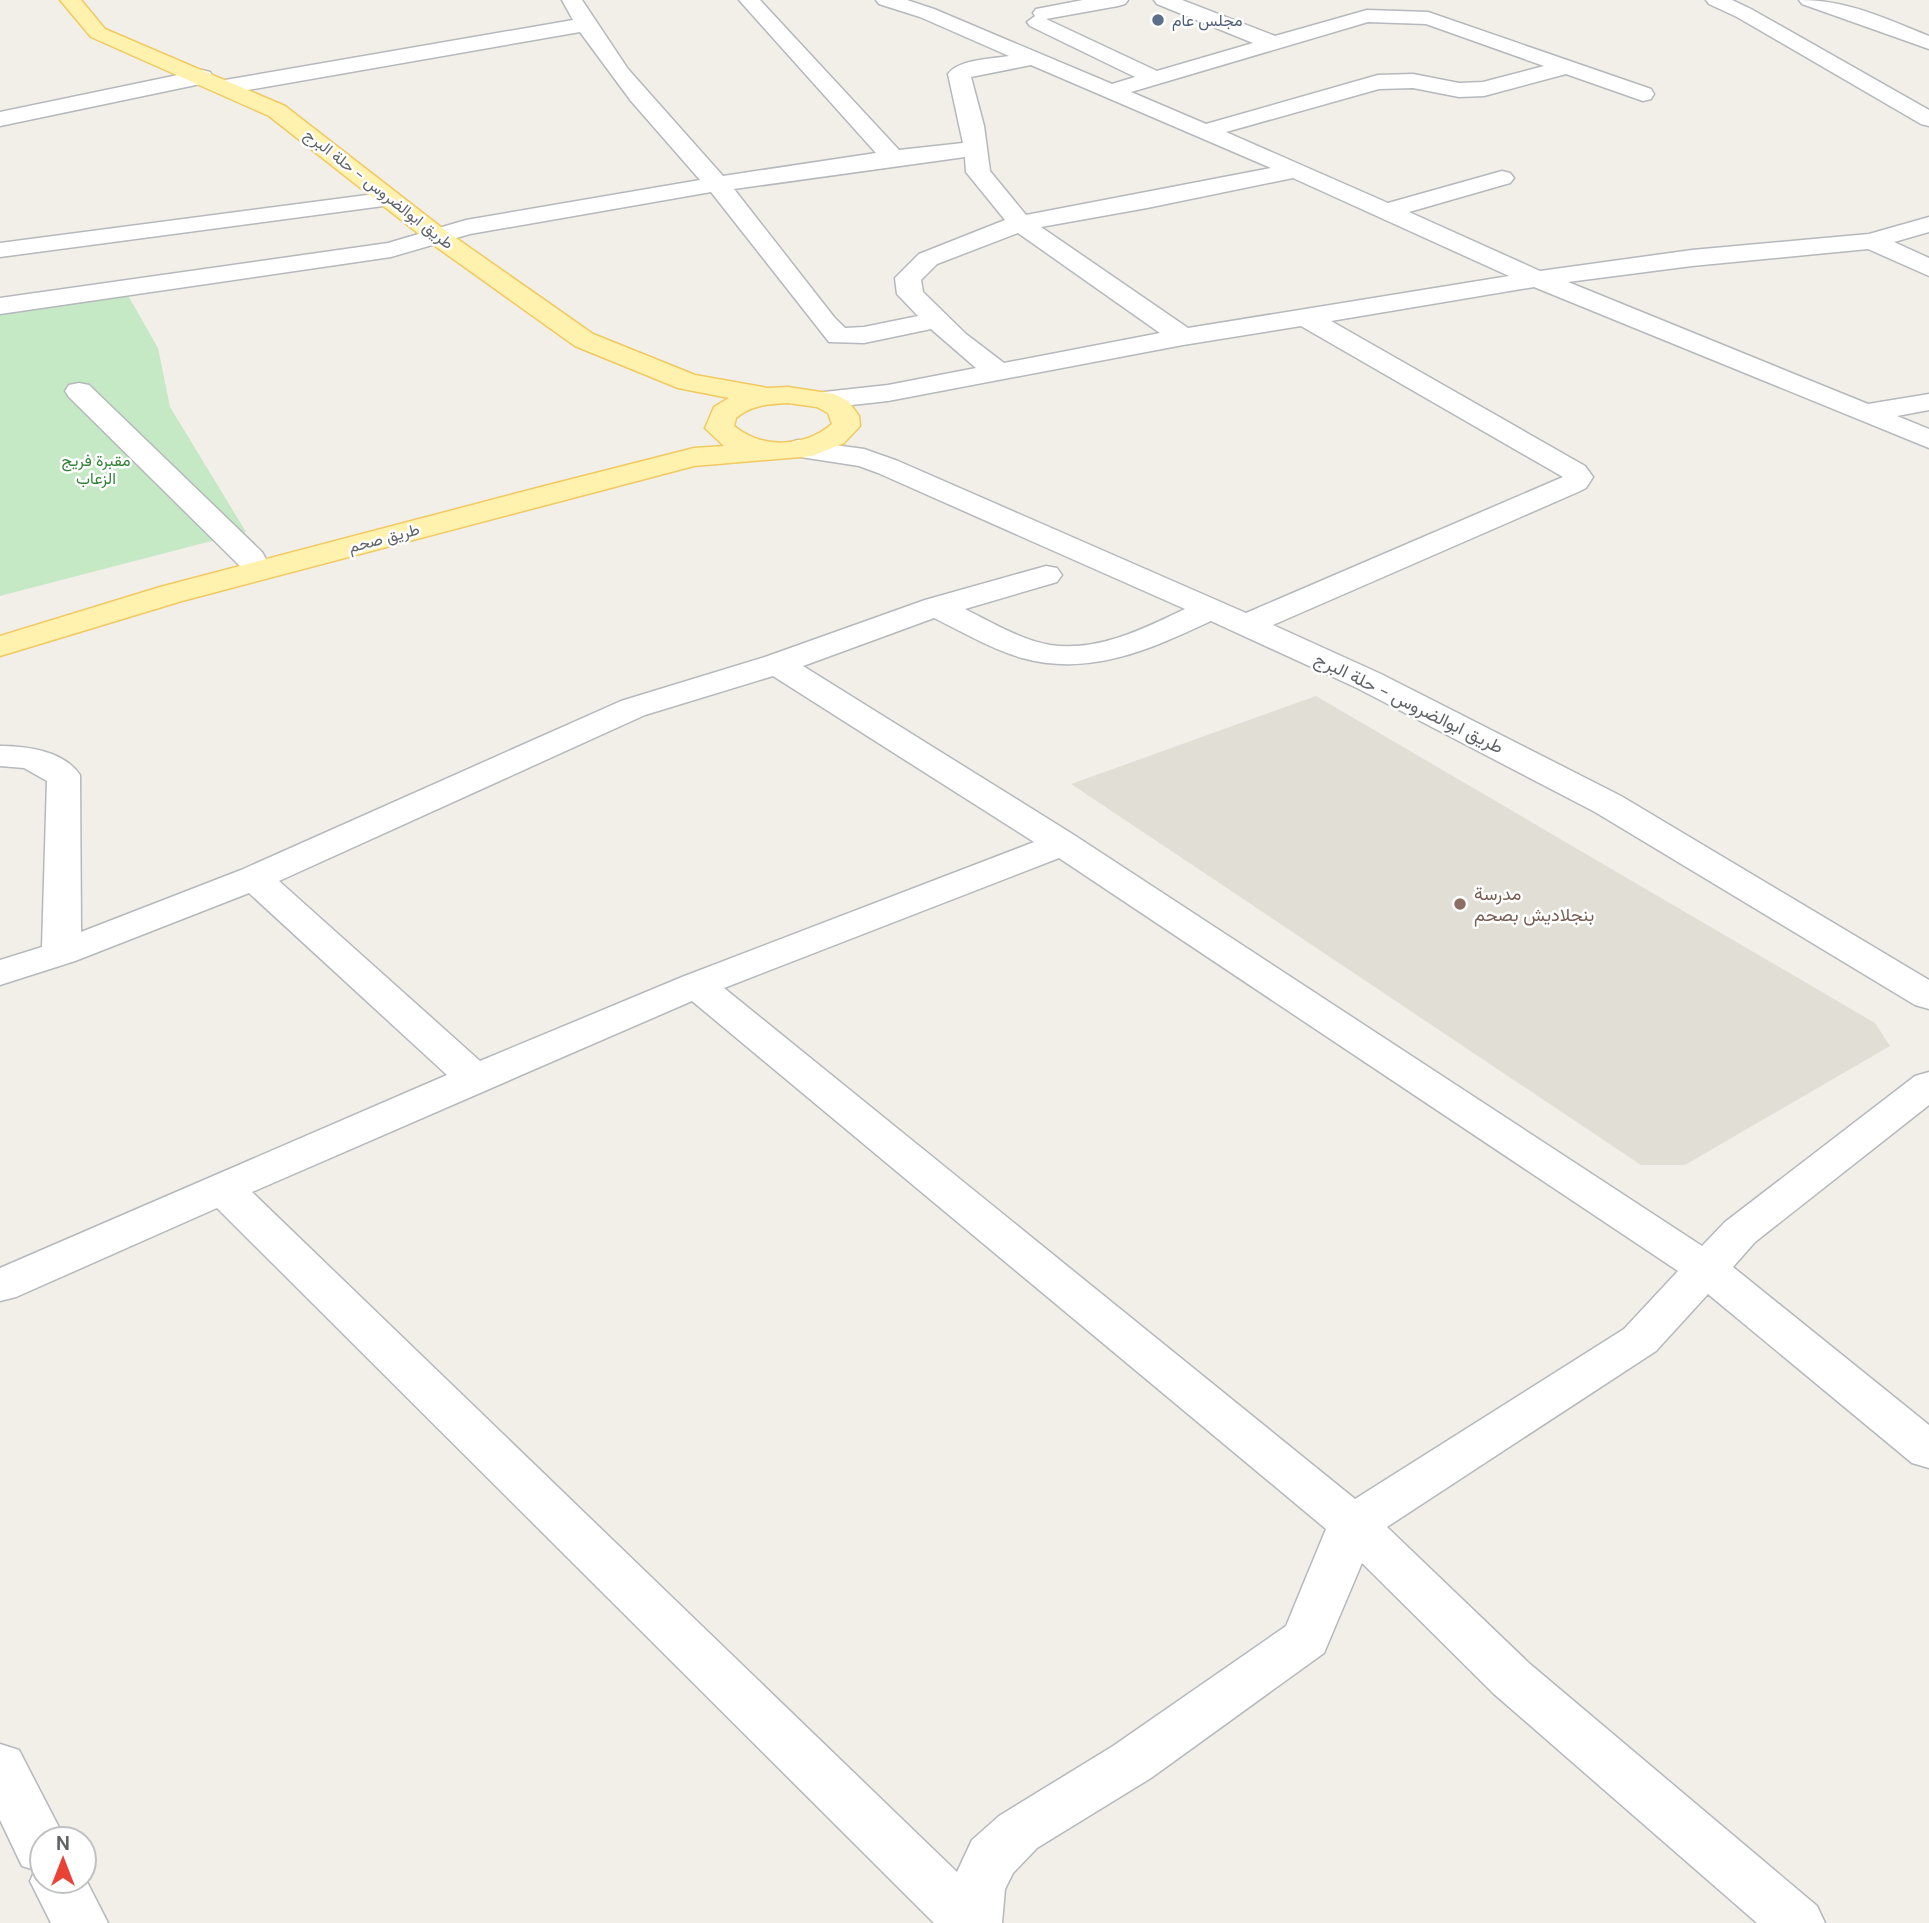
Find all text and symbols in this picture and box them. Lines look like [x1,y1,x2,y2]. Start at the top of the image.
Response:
place label: مجلس عام [1172,10,1243,31]
marker: مجلس عام [1150,12,1166,28]
street label: طريق ابوالضروس - حلة البرج [299,124,458,255]
park label: مقبرة فريج الزعاب [61,450,131,489]
street label: طريق صحم [346,518,422,558]
street label: طريق ابوالضروس - حلة البرج [1311,647,1507,759]
place label: مدرسة بنجلاديش بصحم [1474,882,1594,927]
marker: مدرسة بنجلاديش بصحم [1452,896,1468,912]
north arrow [28,1825,98,1895]
text: N [56,1831,70,1856]

